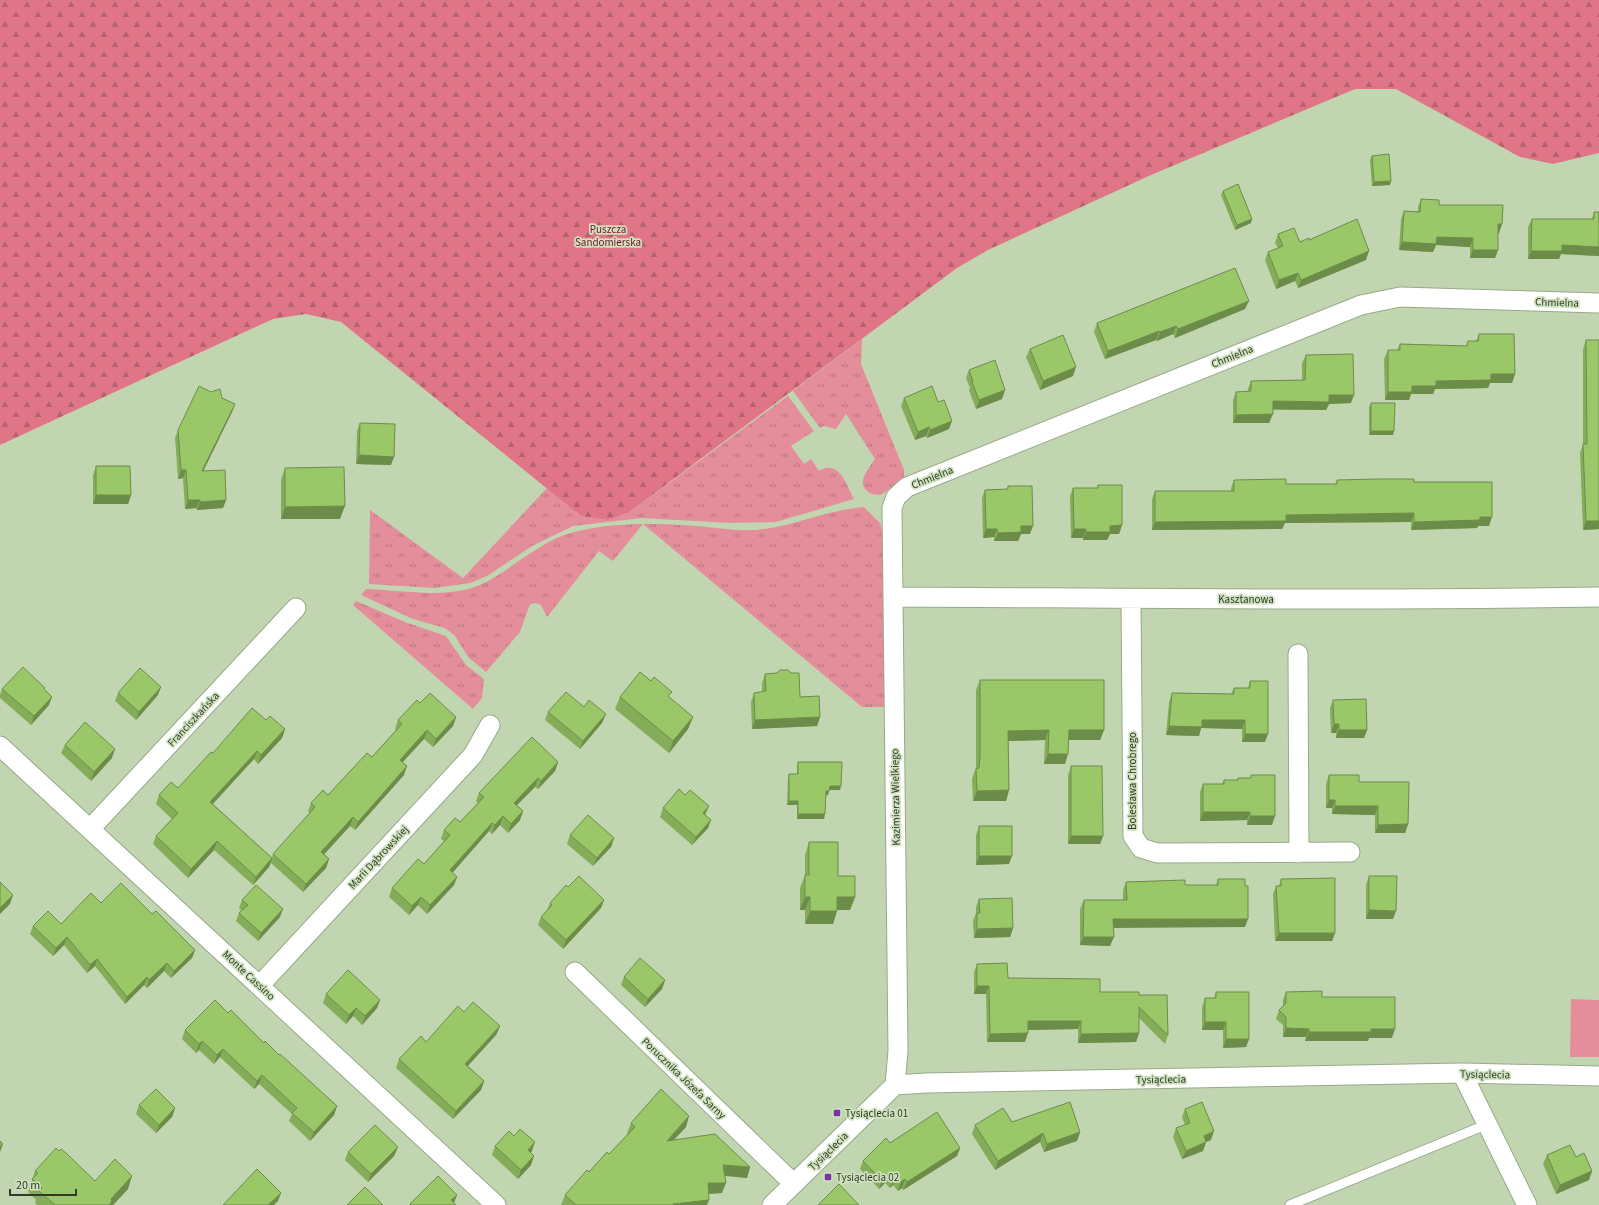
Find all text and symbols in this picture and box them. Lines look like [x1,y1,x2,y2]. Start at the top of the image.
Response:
park label: Puszcza Sandomierska [575,222,641,250]
street label: Chmielna [1535,294,1579,311]
street label: Chmielna [1209,341,1255,372]
street label: Chmielna [909,462,955,493]
street label: Kasztanowa [1218,592,1274,607]
street label: Franciszkańska [164,689,223,750]
street label: Bolesława Chrobrego [1125,732,1140,830]
street label: Kazimierza Wielkiego [887,748,904,846]
street label: Marii Dąbrowskiej [345,822,412,892]
street label: Monte Cassino [219,947,278,1004]
street label: Porucznika Józefa Sarny [638,1034,729,1122]
street label: Tysiąclecia [1460,1067,1510,1082]
street label: Tysiąclecia [1136,1072,1186,1087]
place label: Tysiąclecia 01 [845,1106,908,1121]
marker: Tysiąclecia 01 [832,1108,842,1118]
street label: Tysiąclecia [805,1129,852,1174]
place label: Tysiąclecia 02 [836,1170,899,1185]
scale bar [10,1171,76,1197]
marker: Tysiąclecia 02 [823,1172,833,1182]
text: 20 m [16,1177,40,1194]

